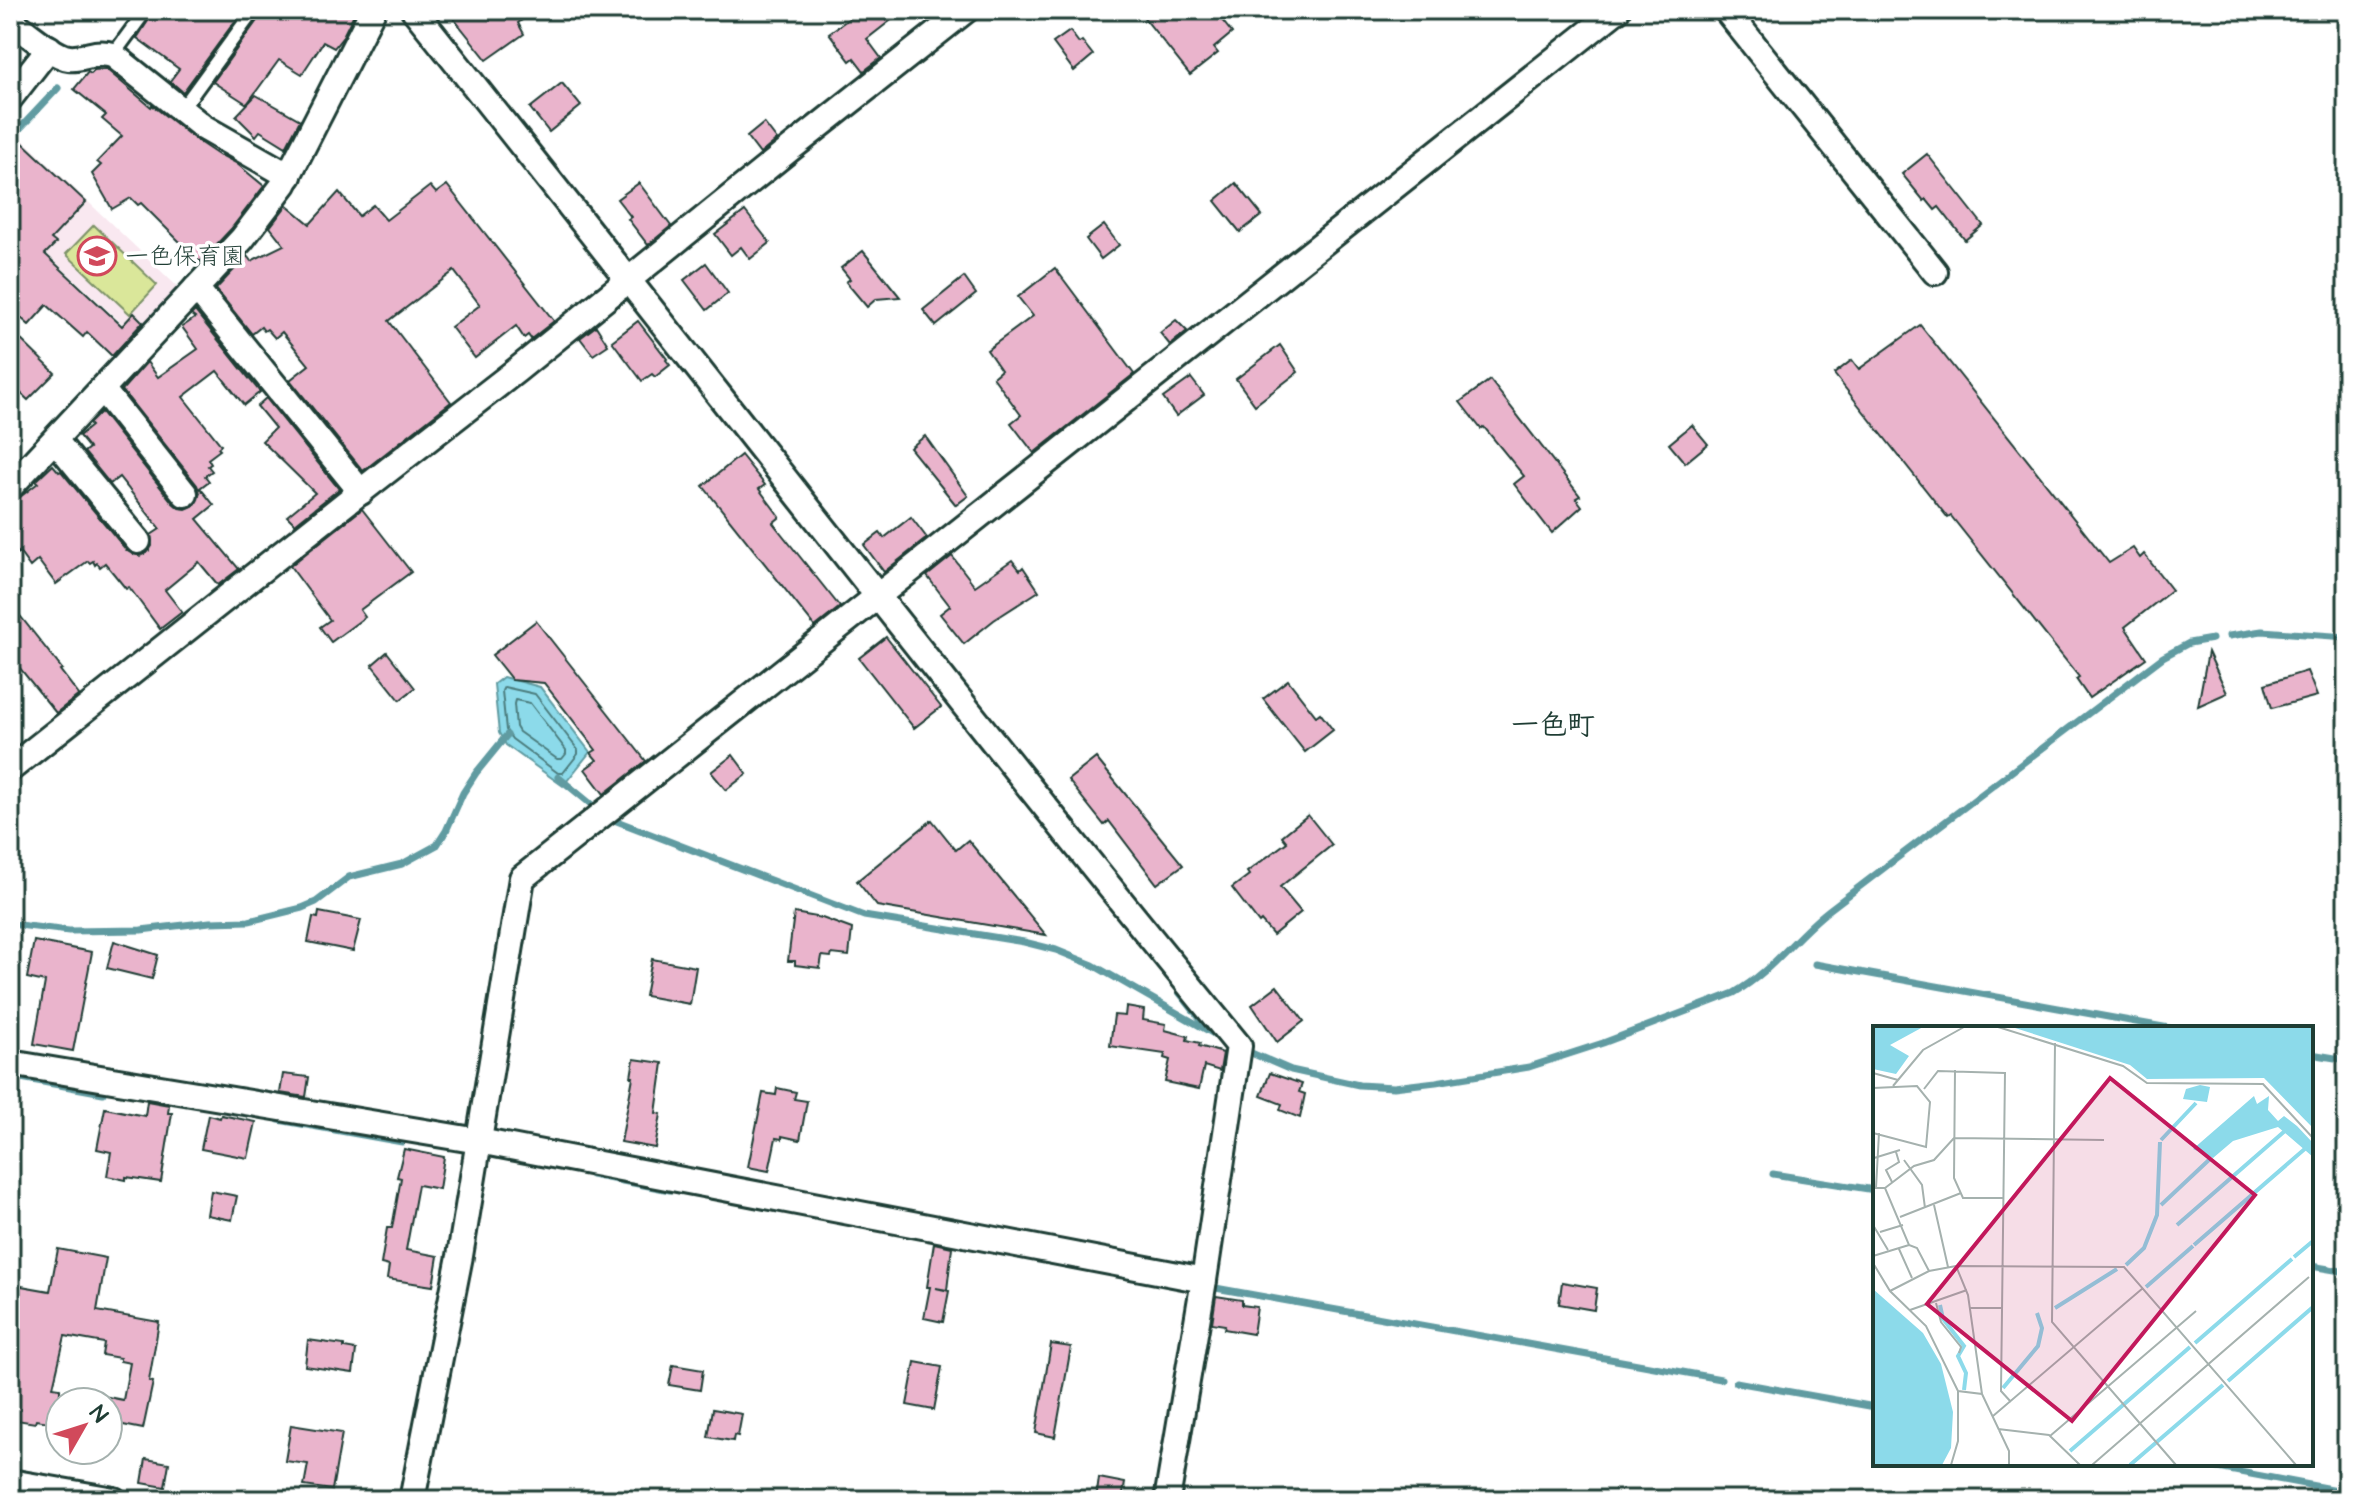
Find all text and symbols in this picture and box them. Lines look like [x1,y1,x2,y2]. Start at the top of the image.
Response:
school or university icon: 一色保育園 [76,235,118,277]
place label: 一色保育園 [125,240,245,274]
district label: 一色町 [1511,706,1595,745]
inset map [1873,1026,2313,1466]
north arrow [44,1386,124,1466]
text: N [82,1399,115,1430]

